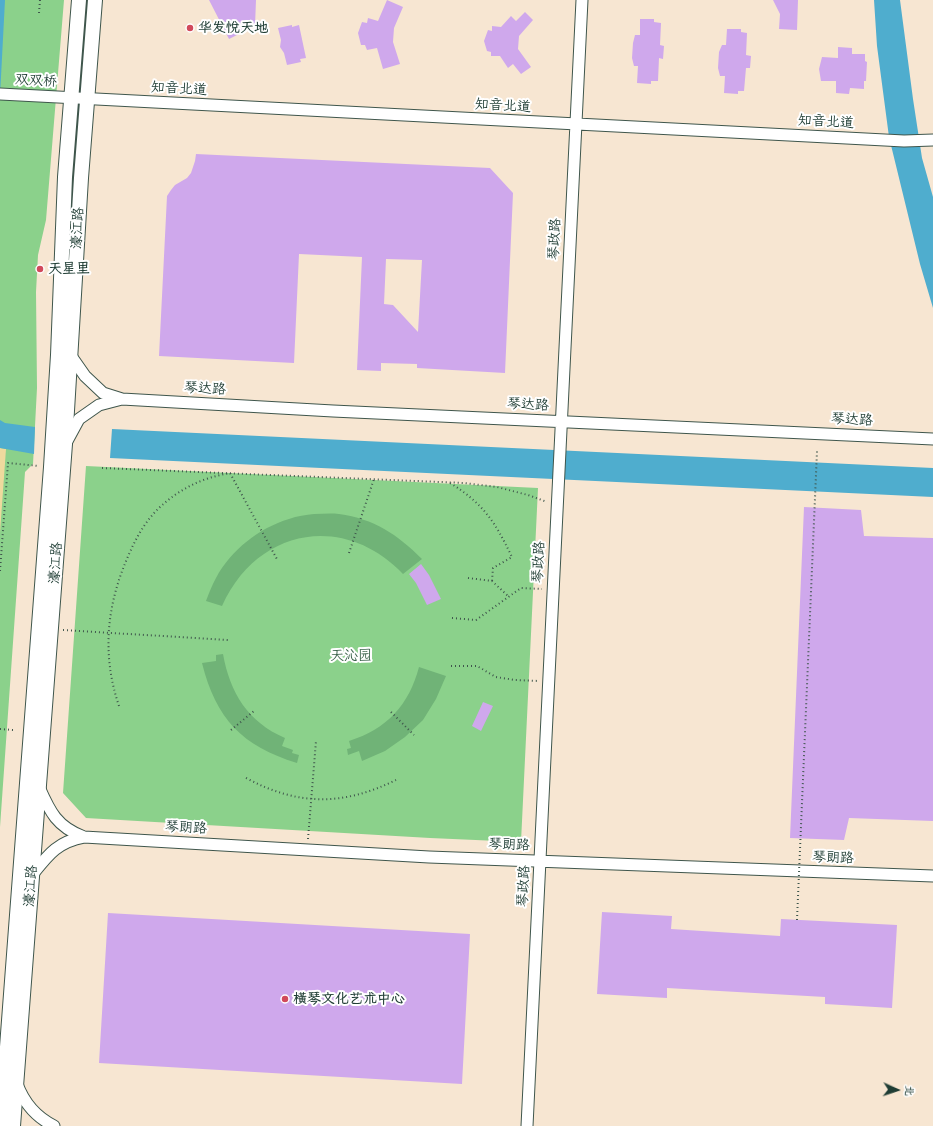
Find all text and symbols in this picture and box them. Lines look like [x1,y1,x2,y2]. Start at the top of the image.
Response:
place label: 华发悦天地 [198,20,268,36]
marker: 华发悦天地 [185,23,195,33]
street label: 双双桥 [15,72,57,90]
street label: 知音北道 [151,79,207,99]
street label: 知音北道 [475,96,531,116]
street label: 知音北道 [798,112,854,132]
street label: 濠江路 [69,207,87,249]
street label: 琴政路 [546,218,564,260]
place label: 天星里 [48,261,90,277]
marker: 天星里 [35,264,45,274]
street label: 琴达路 [184,380,226,398]
street label: 琴达路 [507,396,549,414]
street label: 琴达路 [831,411,873,429]
street label: 濠江路 [46,541,66,585]
street label: 琴政路 [530,541,548,583]
park label: 天沁园 [330,648,372,664]
street label: 琴朗路 [165,819,207,837]
street label: 琴朗路 [488,836,530,854]
street label: 琴朗路 [812,849,854,867]
street label: 濠江路 [21,864,41,908]
street label: 琴政路 [515,865,533,907]
place label: 横琴文化艺术中心 [293,991,405,1007]
marker: 横琴文化艺术中心 [280,994,290,1004]
north arrow [877,1070,917,1110]
text: 北 [902,1085,917,1097]

